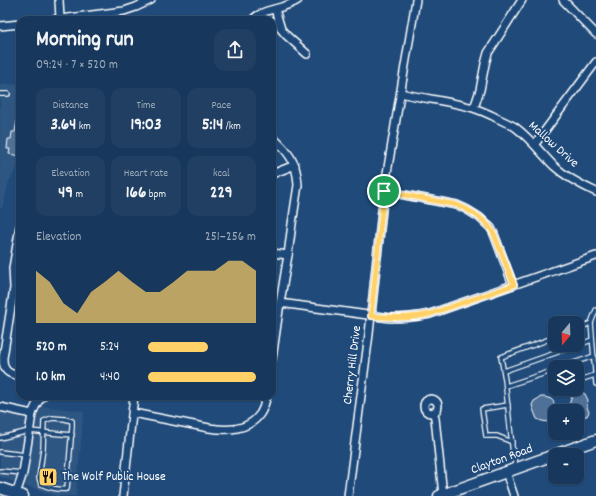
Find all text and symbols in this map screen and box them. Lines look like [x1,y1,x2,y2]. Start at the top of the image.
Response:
text: Morning run [36,25,134,56]
button: share [214,29,256,71]
text: 09:24 · 7 × 520 m [36,56,118,75]
text: Distance [53,98,89,114]
text: Time [137,98,155,114]
text: Pace [212,98,231,114]
text: 3.64 [50,114,76,138]
text: 19:03 [130,114,162,138]
text: 5:14 [202,114,223,138]
street label: Mallow Drive [524,117,583,173]
text: km [76,119,91,135]
text: /km [223,119,241,135]
text: Elevation [52,166,90,182]
text: Heart rate [124,166,168,182]
text: kcal [213,166,230,182]
pin [367,174,401,208]
icon: arrive [373,180,395,202]
text: 49 [58,182,73,206]
text: 166 [126,182,146,206]
text: 229 [210,182,233,206]
text: m [73,187,83,203]
text: bpm [146,187,166,203]
text: Elevation [36,228,81,247]
text: 251–256 m [205,228,256,247]
north arrow [548,316,584,352]
map controls [548,316,584,484]
street label: Cherry Hill Drive [339,324,367,405]
text: 520 m [36,338,67,357]
text: 5:24 [100,338,119,357]
button: layers [548,360,584,396]
text: 1.0 km [36,368,65,387]
text: 4:40 [100,368,120,387]
button: + [548,404,584,440]
street label: Clayton Road [468,440,536,480]
button: − [548,448,584,484]
restaurant icon: The Wolf Public House [37,466,59,488]
place label: The Wolf Public House [62,468,166,487]

